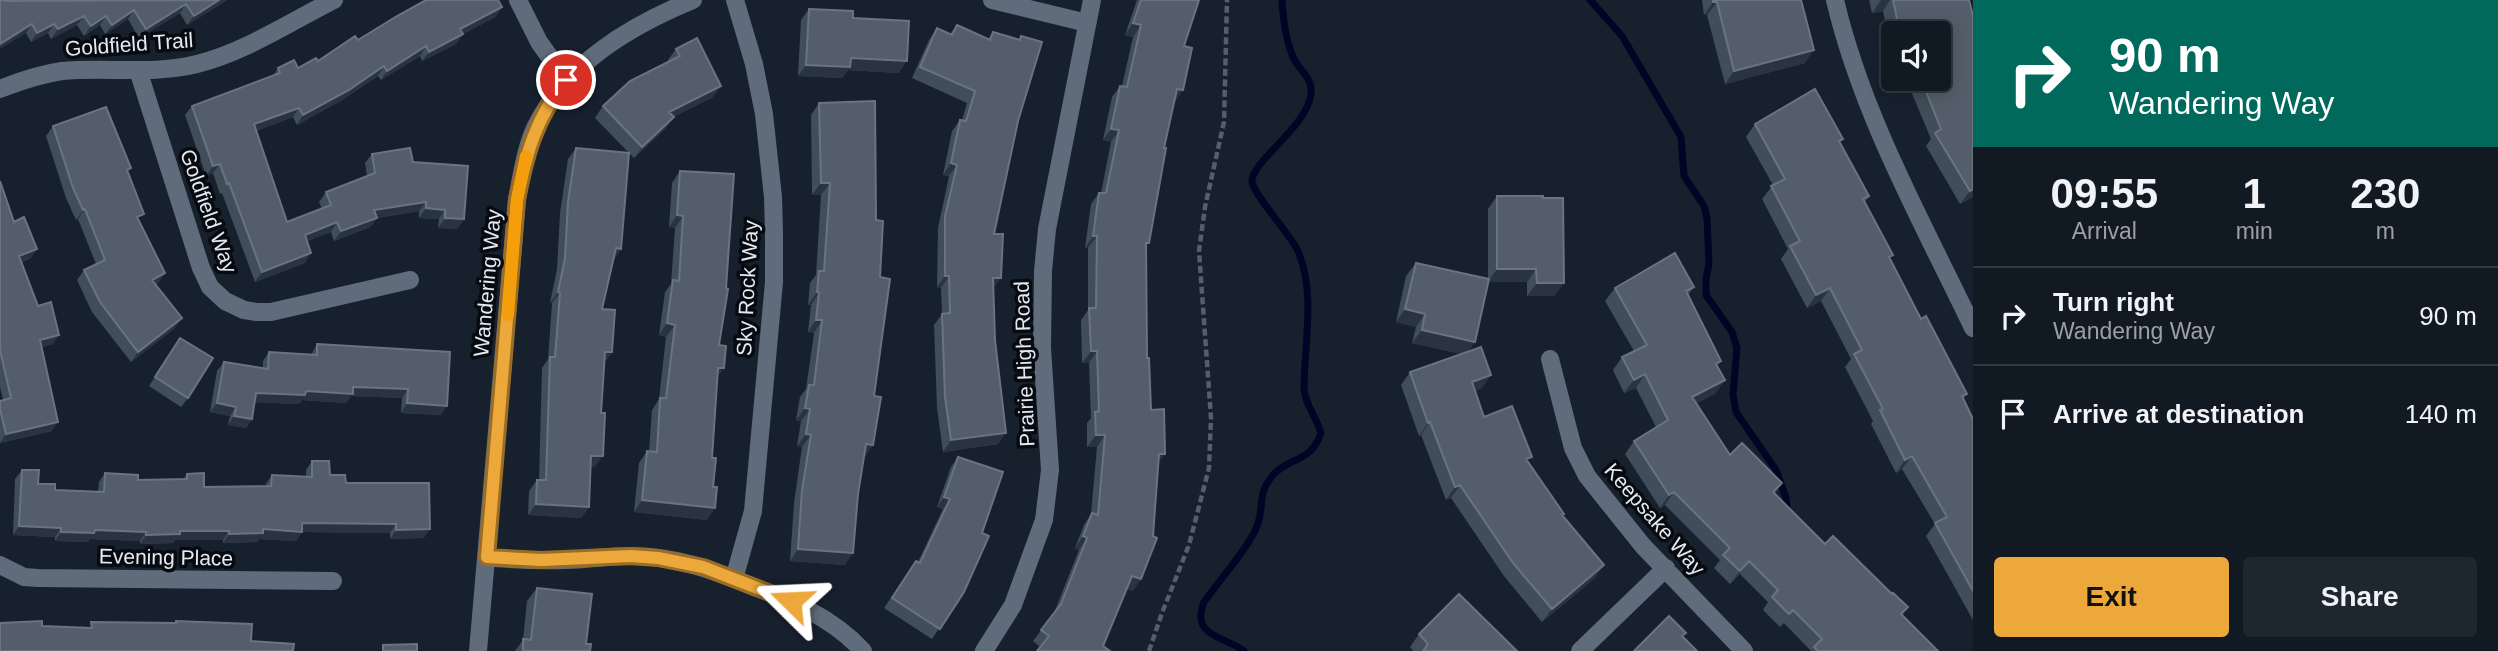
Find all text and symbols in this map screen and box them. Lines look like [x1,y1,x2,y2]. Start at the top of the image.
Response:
map controls [1881,21,1951,91]
button: sound [1881,21,1951,91]
street label: Goldfield Trail [64,28,194,60]
icon: right [1994,28,2085,119]
text: 90 m [2109,28,2221,82]
pin [536,50,596,110]
icon: arrive [547,61,585,99]
text: Wandering Way [2109,85,2334,121]
street label: Goldfield Way [176,146,242,276]
text: 09:55 [2051,170,2158,217]
text: 1 [2242,170,2266,217]
text: 230 [2350,170,2420,217]
street label: Wandering Way [469,208,505,358]
text: Arrival [2072,218,2137,244]
text: min [2236,218,2273,244]
text: m [2376,218,2395,244]
street label: Sky Rock Way [732,219,762,356]
street label: Prairie High Road [1010,281,1038,447]
text: Turn right [2053,287,2174,317]
icon: right [1994,297,2032,335]
text: 90 m [2419,301,2477,331]
text: Wandering Way [2053,318,2215,344]
icon: arrive [1994,395,2032,433]
text: Arrive at destination [2053,399,2304,429]
text: 140 m [2405,399,2477,429]
street label: Keepsake Way [1600,458,1710,580]
street label: Evening Place [99,544,233,570]
button: Exit [1994,557,2229,637]
button: Share [2243,557,2477,637]
position arrow [754,564,828,638]

